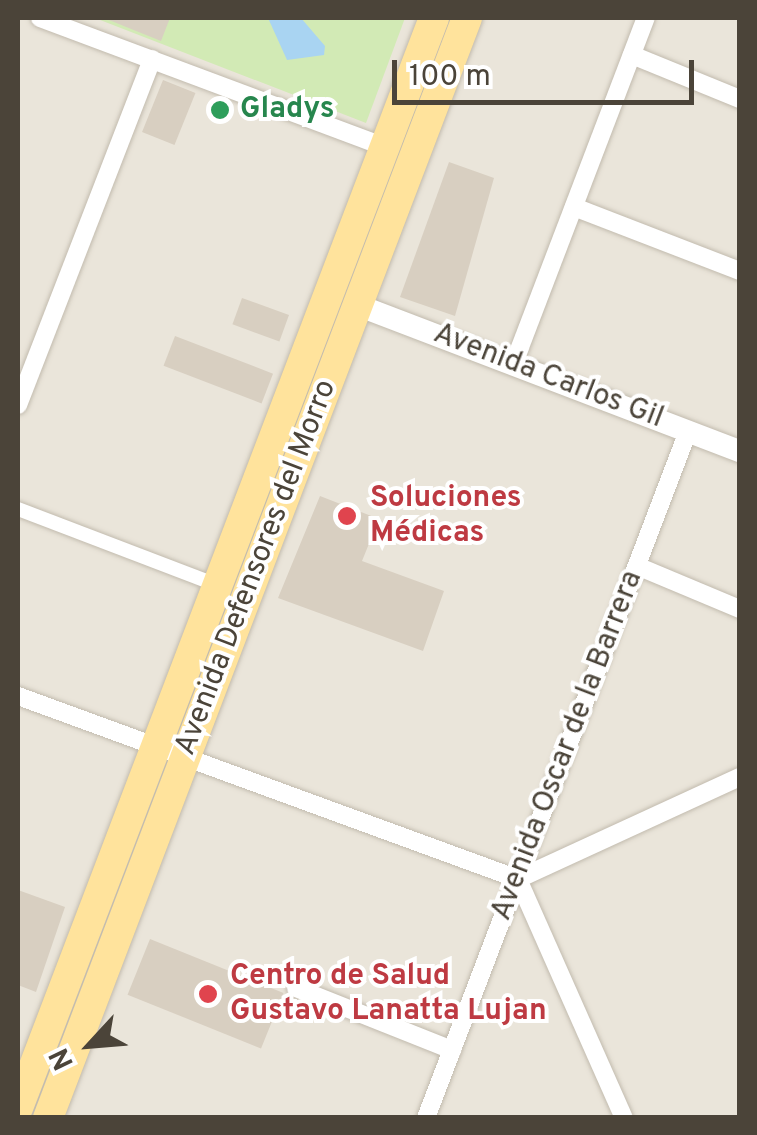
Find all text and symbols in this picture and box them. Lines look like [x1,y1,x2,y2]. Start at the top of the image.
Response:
scale bar [397,40,700,102]
text: 100 m [409,59,491,96]
place label: Gladys [240,92,335,128]
marker: Gladys [209,99,231,121]
street label: Avenida Carlos Gil [428,317,668,437]
street label: Avenida Defensores del Morro [169,375,345,761]
place label: Soluciones Médicas [370,481,522,552]
marker: Soluciones Médicas [334,503,360,529]
street label: Avenida Oscar de la Barrera [485,566,651,926]
place label: Centro de Salud Gustavo Lanatta Lujan [230,959,547,1030]
marker: Centro de Salud Gustavo Lanatta Lujan [195,981,221,1007]
north arrow [40,995,140,1095]
text: N [42,1041,84,1075]

